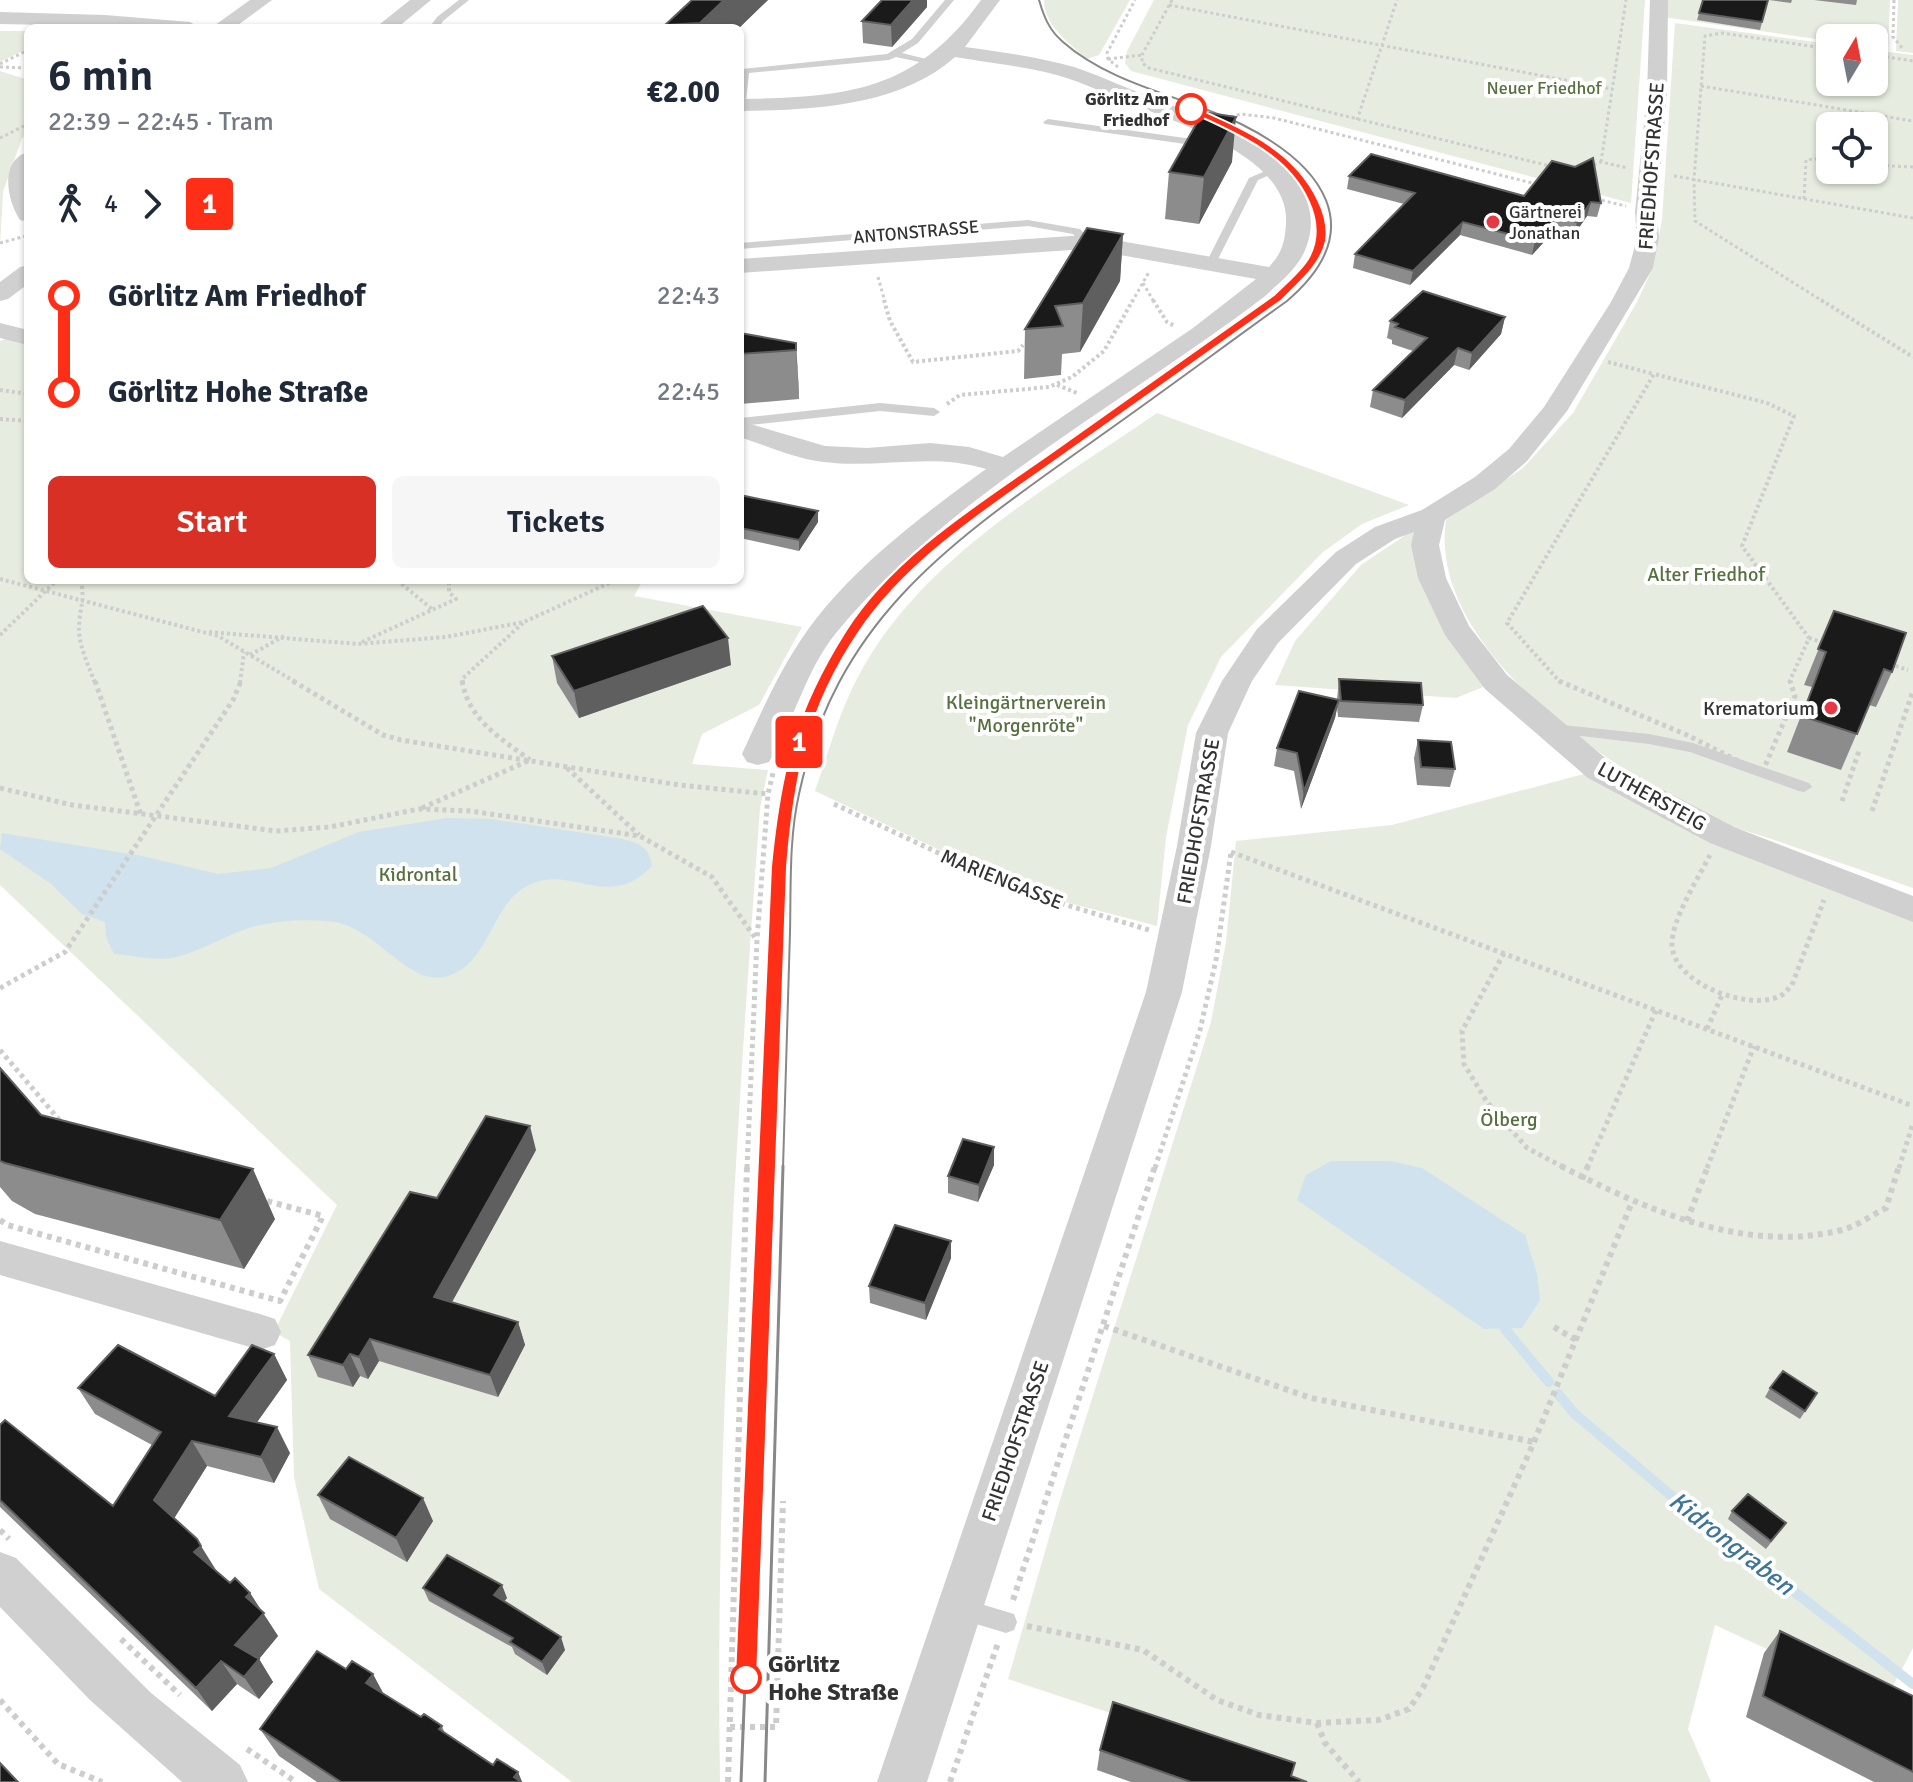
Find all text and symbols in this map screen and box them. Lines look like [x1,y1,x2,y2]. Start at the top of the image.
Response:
north arrow [1816,24,1888,96]
map controls [1816,24,1888,184]
text: 6 min [48,49,153,103]
text: €2.00 [647,74,720,111]
park label: Neuer Friedhof [1486,77,1602,99]
street label: FRIEDHOFSTRASSE [1633,81,1670,251]
place label: Görlitz Am Friedhof [1085,88,1170,131]
marker: Görlitz Am Friedhof [1176,94,1206,124]
text: 22:39 – 22:45 · Tram [48,106,274,138]
button: locate [1816,112,1888,184]
icon: walk [48,182,92,226]
icon: forward [130,182,174,226]
text: 1 [202,187,217,221]
text: 4 [104,188,118,220]
place label: Gärtnerei Jonathan [1509,201,1582,244]
marker: Gärtnerei Jonathan [1484,213,1502,231]
street label: ANTONSTRASSE [852,216,980,248]
text: Görlitz Am Friedhof [108,278,365,315]
text: 22:43 [657,280,720,312]
text: Görlitz Hohe Straße [108,374,368,411]
text: 22:45 [657,376,720,408]
button: Start [48,476,376,568]
button: Tickets [392,476,720,568]
park label: Alter Friedhof [1647,562,1766,587]
park label: Kleingärtnerverein "Morgenröte" [946,690,1106,738]
place label: Krematorium [1703,696,1815,721]
marker: Krematorium [1822,699,1840,717]
line badge: 1 [773,716,825,768]
text: 1 [791,725,807,759]
street label: FRIEDHOFSTRASSE [1172,736,1225,906]
street label: LUTHERSTEIG [1593,756,1710,837]
street label: MARIENGASSE [937,844,1067,915]
park label: Kidrontal [378,862,458,887]
park label: Ölberg [1480,1107,1538,1132]
street label: FRIEDHOFSTRASSE [976,1358,1055,1525]
water label: Kidrongraben [1662,1485,1801,1603]
place label: Görlitz Hohe Straße [768,1649,899,1707]
marker: Görlitz Hohe Straße [731,1663,761,1693]

